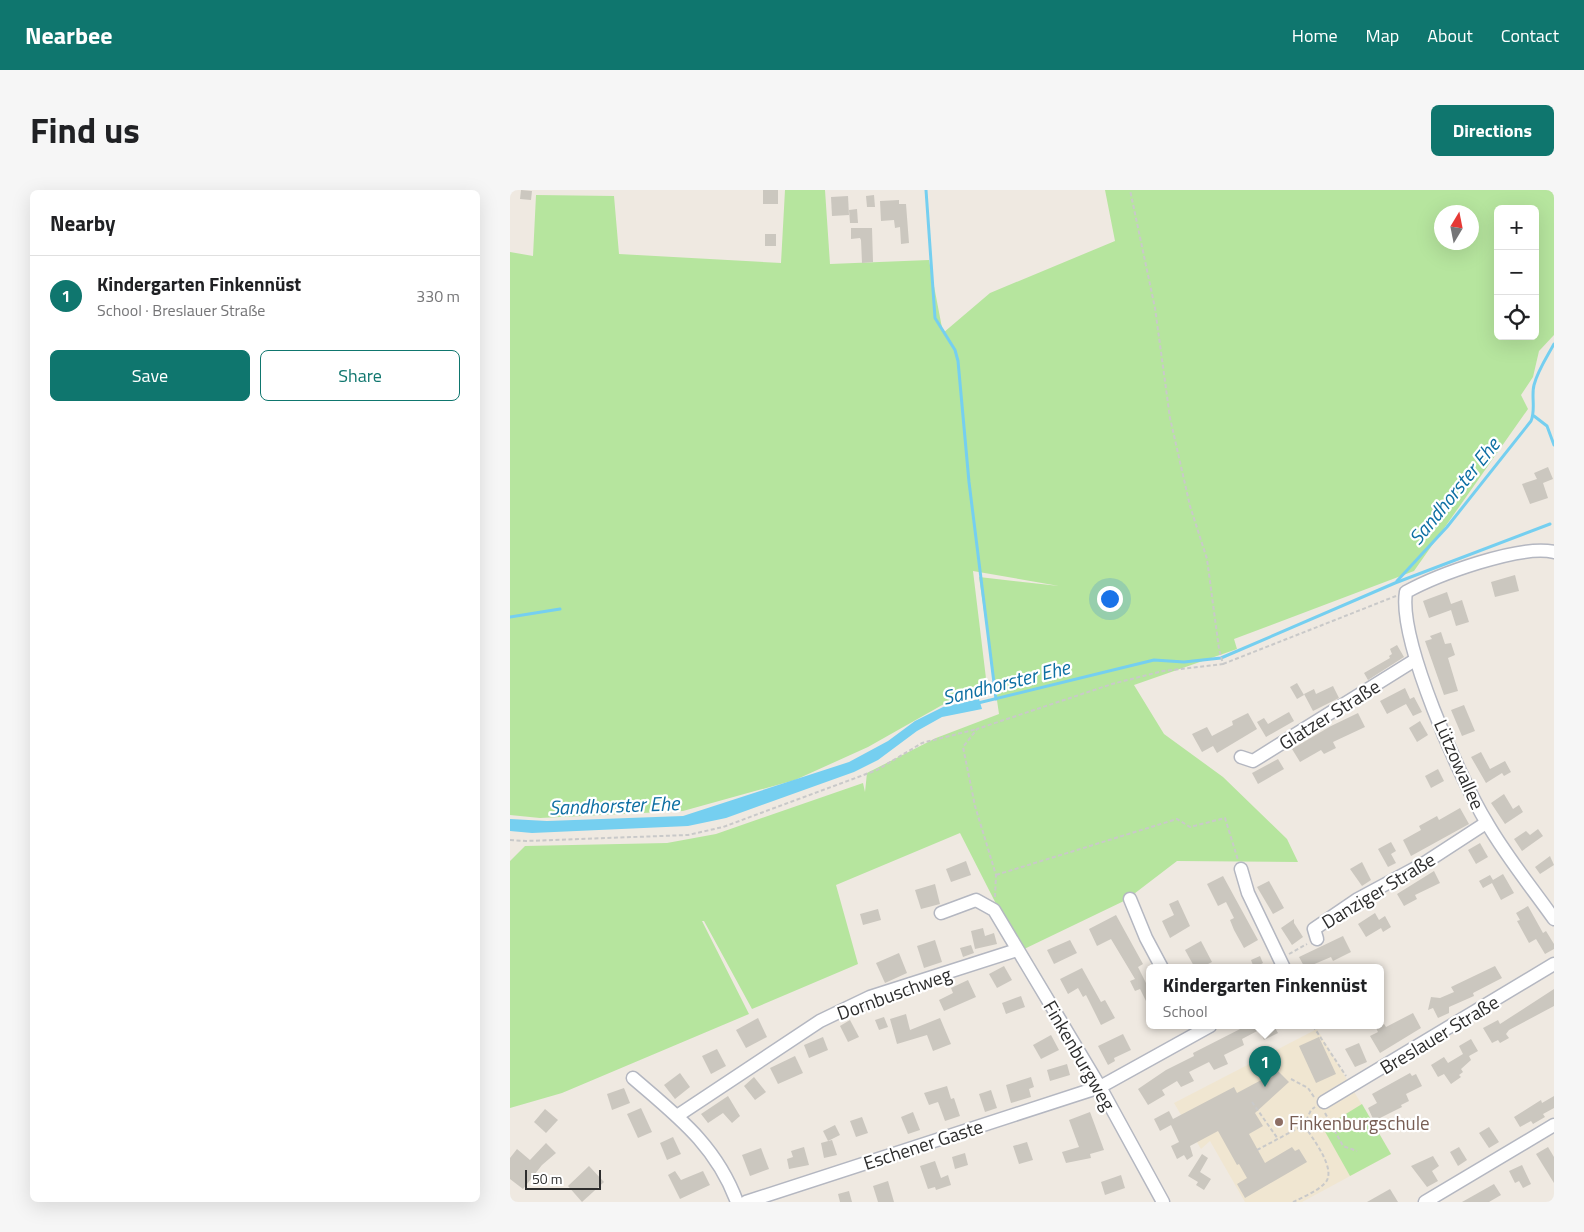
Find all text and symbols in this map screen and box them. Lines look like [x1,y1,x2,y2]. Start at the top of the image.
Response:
text: Nearbee [25,17,112,53]
text: Home [1292,22,1338,49]
text: Map [1366,22,1399,49]
text: About [1427,22,1473,49]
text: Contact [1501,22,1559,49]
text: Find us [30,103,140,157]
button: Directions [1431,105,1554,156]
north arrow [1434,205,1479,250]
map controls [1494,205,1539,340]
button: + [1494,205,1539,250]
text: Nearby [50,207,115,239]
button: − [1494,250,1539,295]
text: Kindergarten Finkennüst [97,269,301,298]
text: 1 [62,284,70,308]
text: 330 m [416,284,460,308]
button: locate [1494,295,1539,340]
text: School · Breslauer Straße [97,298,265,322]
button: Save [50,350,250,401]
button: Share [260,350,460,401]
water label: Sandhorster Ehe [1401,429,1508,551]
your location [1097,586,1123,612]
water label: Sandhorster Ehe [939,651,1075,713]
street label: Glatzer Straße [1273,671,1385,757]
street label: Lützowallee [1427,714,1493,814]
water label: Sandhorster Ehe [548,787,681,823]
street label: Danziger Straße [1316,845,1440,935]
street label: Dornbuschweg [833,959,956,1027]
popup [1146,964,1384,1029]
text: Kindergarten Finkennüst [1163,970,1367,999]
street label: Breslauer Straße [1374,987,1504,1081]
street label: Finkenburgweg [1037,994,1123,1116]
text: School [1163,999,1208,1023]
pin: 1 [1249,1046,1281,1087]
place label: Finkenburgschule [1289,1108,1430,1137]
street label: Eschener Gaste [859,1111,987,1177]
marker: Finkenburgschule [1273,1116,1285,1128]
scale bar [525,1167,601,1190]
text: 50 m [532,1168,562,1189]

